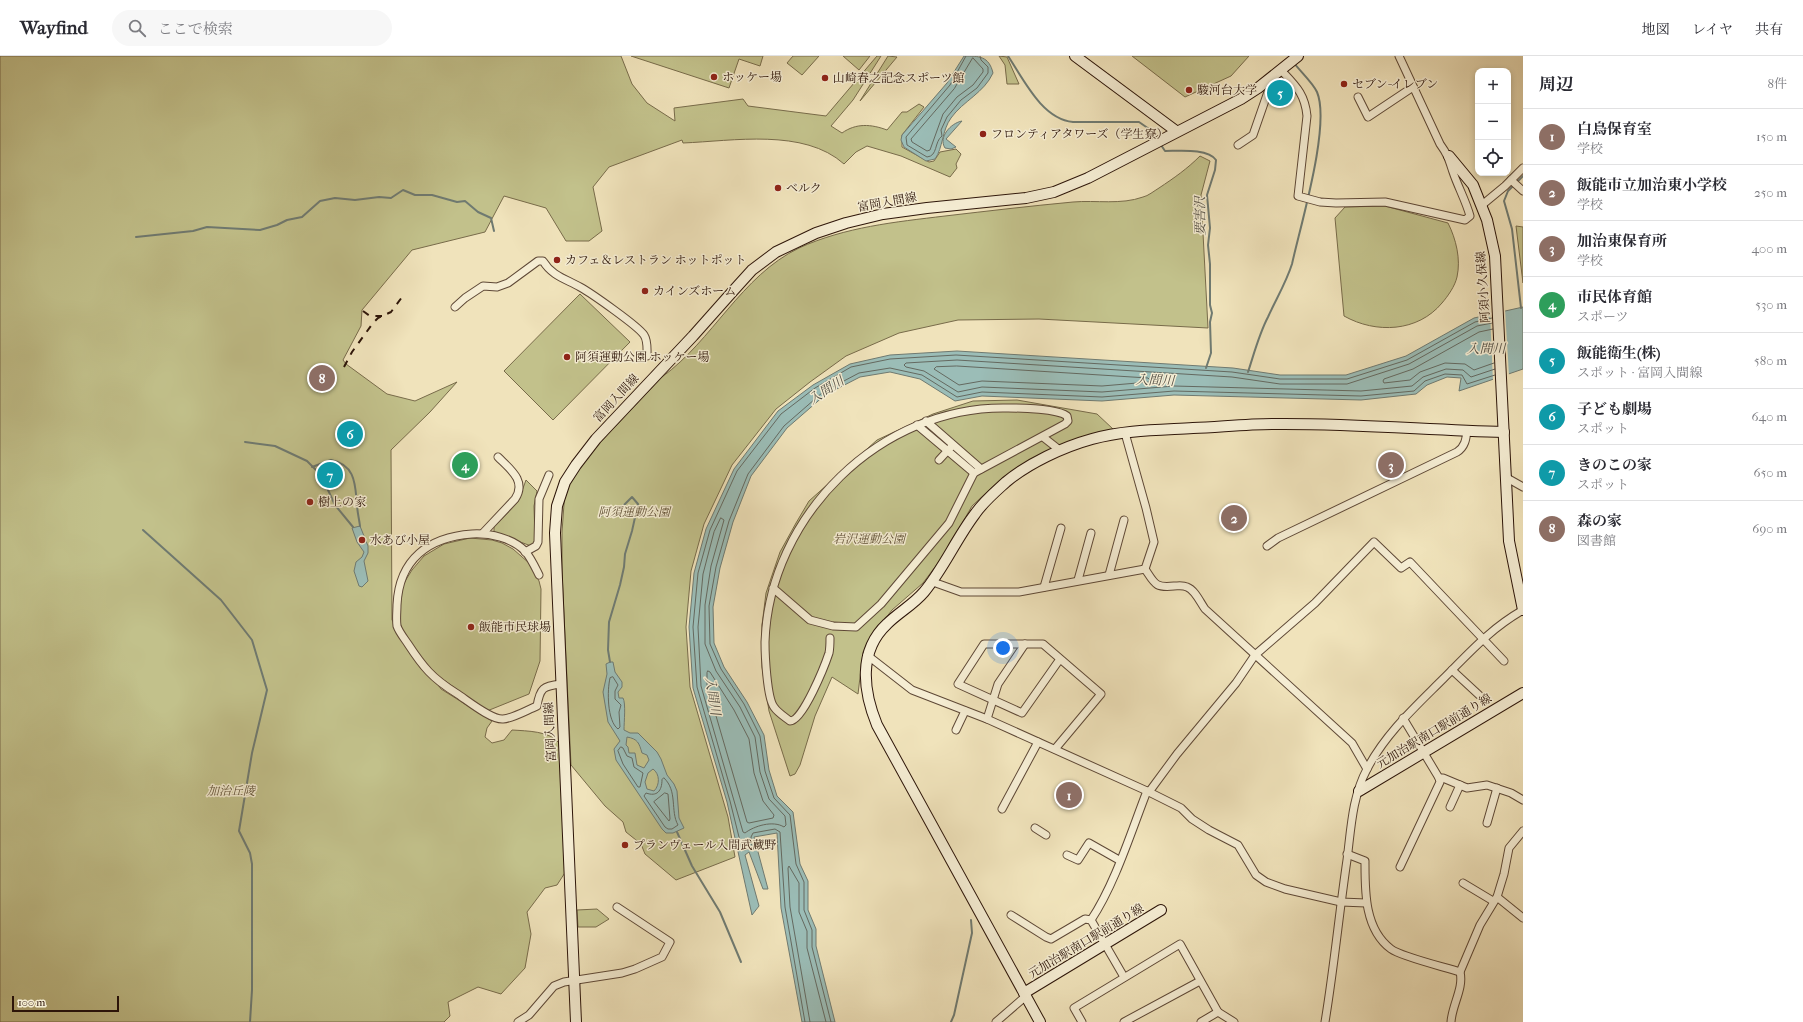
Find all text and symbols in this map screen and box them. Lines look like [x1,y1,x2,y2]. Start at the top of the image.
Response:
search box [112,10,392,46]
text: Wayfind [20,17,88,39]
icon: search [126,17,148,39]
text: ここで検索 [158,20,233,38]
text: 地図 [1642,21,1670,38]
text: レイヤ [1692,21,1733,38]
text: 共有 [1755,21,1783,38]
map controls [1475,68,1511,176]
button: + [1475,68,1511,104]
place label: ホッケー場 [722,70,782,84]
place label: 山崎春之記念スポーツ館 [833,71,965,85]
marker: ホッケー場 [709,72,719,82]
marker: 山崎春之記念スポーツ館 [820,73,830,83]
text: 周辺 [1539,74,1573,94]
text: 8件 [1767,76,1787,91]
place label: セブン-イレブン [1352,77,1438,91]
pin: 5 [1267,78,1293,108]
marker: セブン-イレブン [1339,79,1349,89]
place label: 駿河台大学 [1197,83,1257,97]
marker: 駿河台大学 [1184,85,1194,95]
button: − [1475,104,1511,140]
text: 白鳥保育室 [1577,120,1652,138]
place label: フロンティアタワーズ（学生寮） [991,127,1169,141]
marker: フロンティアタワーズ（学生寮） [978,129,988,139]
text: 1 [1550,129,1554,144]
text: 150 m [1756,129,1787,144]
button: locate [1475,140,1511,176]
text: 学校 [1577,141,1603,156]
text: 飯能市立加治東小学校 [1577,176,1727,194]
place label: ベルク [786,181,822,195]
marker: ベルク [773,183,783,193]
text: 2 [1549,185,1555,200]
text: 250 m [1754,185,1787,200]
street label: 富岡入間線 [856,190,918,214]
water label: 要害沢 [1192,194,1208,236]
text: 学校 [1577,197,1603,212]
text: 加治東保育所 [1577,232,1667,250]
text: 3 [1549,241,1555,256]
text: 400 m [1751,241,1787,256]
street label: 阿須小久保線 [1474,251,1492,323]
place label: カフェ＆レストラン ホットポット [565,253,747,267]
text: 学校 [1577,253,1603,268]
marker: カフェ＆レストラン ホットポット [552,255,562,265]
place label: カインズホーム [653,284,736,298]
marker: カインズホーム [640,286,650,296]
text: 市民体育館 [1577,288,1652,306]
text: 4 [1548,297,1556,312]
text: 530 m [1755,297,1787,312]
text: スポーツ [1577,309,1628,324]
water label: 入間川 [1466,341,1507,356]
text: 飯能衛生(株) [1577,344,1660,362]
place label: 阿須運動公園 ホッケー場 [575,350,710,364]
marker: 阿須運動公園 ホッケー場 [562,352,572,362]
text: 5 [1549,353,1555,368]
text: 580 m [1754,353,1787,368]
pin: 8 [309,363,335,393]
text: スポット · 富岡入間線 [1577,365,1702,380]
street label: 富岡入間線 [590,371,642,425]
water label: 入間川 [806,372,848,407]
water label: 入間川 [1135,372,1177,388]
text: 子ども劇場 [1577,400,1652,418]
text: 6 [1548,409,1556,424]
text: 640 m [1752,409,1787,424]
pin: 6 [337,419,363,449]
text: スポット [1577,421,1629,436]
pin: 4 [452,450,478,480]
pin: 3 [1378,450,1404,480]
text: きのこの家 [1577,456,1652,474]
pin: 7 [317,460,343,490]
text: 7 [1549,465,1555,480]
text: 650 m [1754,465,1787,480]
text: スポット [1577,477,1629,492]
place label: 樹上の家 [318,495,366,509]
marker: 樹上の家 [305,497,315,507]
pin: 2 [1221,503,1247,533]
park label: 阿須運動公園 [598,505,672,519]
text: 森の家 [1577,512,1622,530]
text: 8 [1549,521,1555,536]
text: 690 m [1752,521,1787,536]
park label: 岩沢運動公園 [833,532,907,546]
place label: 水あび小屋 [370,533,430,547]
text: 図書館 [1577,533,1616,548]
marker: 水あび小屋 [357,535,367,545]
place label: 飯能市民球場 [479,620,551,634]
marker: 飯能市民球場 [466,622,476,632]
your location [993,638,1013,658]
water label: 入間川 [703,676,724,718]
street label: 元加治駅南口駅前通り線 [1374,691,1494,771]
street label: 富岡入間線 [541,702,559,762]
pin: 1 [1056,780,1082,810]
park label: 加治丘陵 [207,784,257,798]
place label: プランヴェール入間武蔵野 [633,838,776,852]
marker: プランヴェール入間武蔵野 [620,840,630,850]
street label: 元加治駅南口駅前通り線 [1026,901,1146,981]
scale bar [12,994,119,1013]
text: 100 m [18,996,46,1009]

